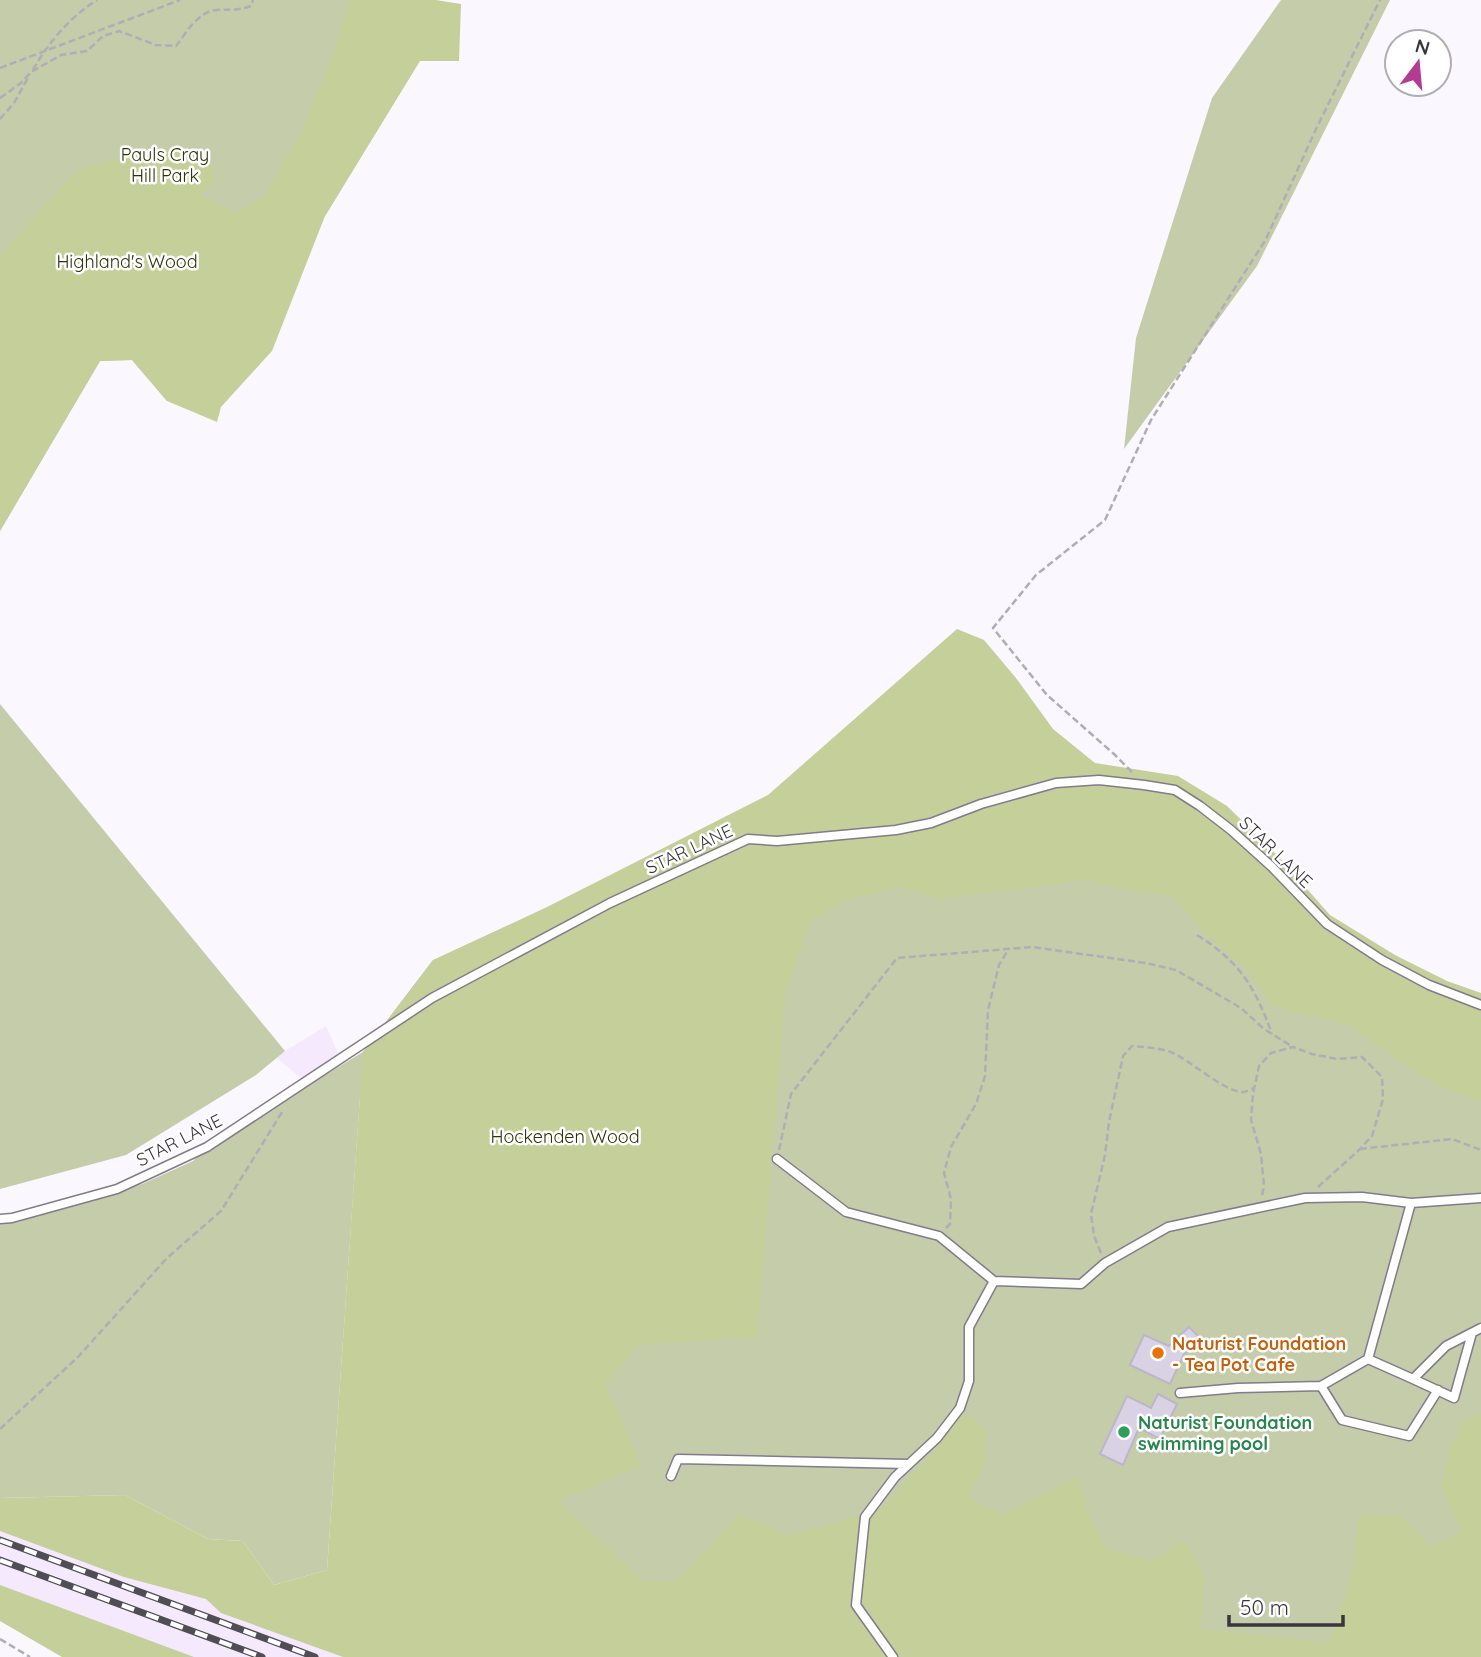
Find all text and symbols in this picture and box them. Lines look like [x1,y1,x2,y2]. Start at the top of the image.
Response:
north arrow [1383,28,1453,98]
text: N [1413,33,1433,60]
park label: Pauls Cray Hill Park [121,143,209,187]
park label: Highland's Wood [56,250,198,273]
street label: STAR LANE [1234,811,1318,893]
street label: STAR LANE [642,819,736,879]
street label: STAR LANE [132,1109,226,1171]
park label: Hockenden Wood [490,1125,640,1148]
place label: Naturist Foundation - Tea Pot Cafe [1172,1332,1346,1376]
marker: Naturist Foundation - Tea Pot Cafe [1150,1345,1166,1361]
place label: Naturist Foundation swimming pool [1138,1411,1312,1455]
marker: Naturist Foundation swimming pool [1116,1424,1132,1440]
scale bar [1229,1584,1343,1628]
text: 50 m [1240,1594,1289,1620]

